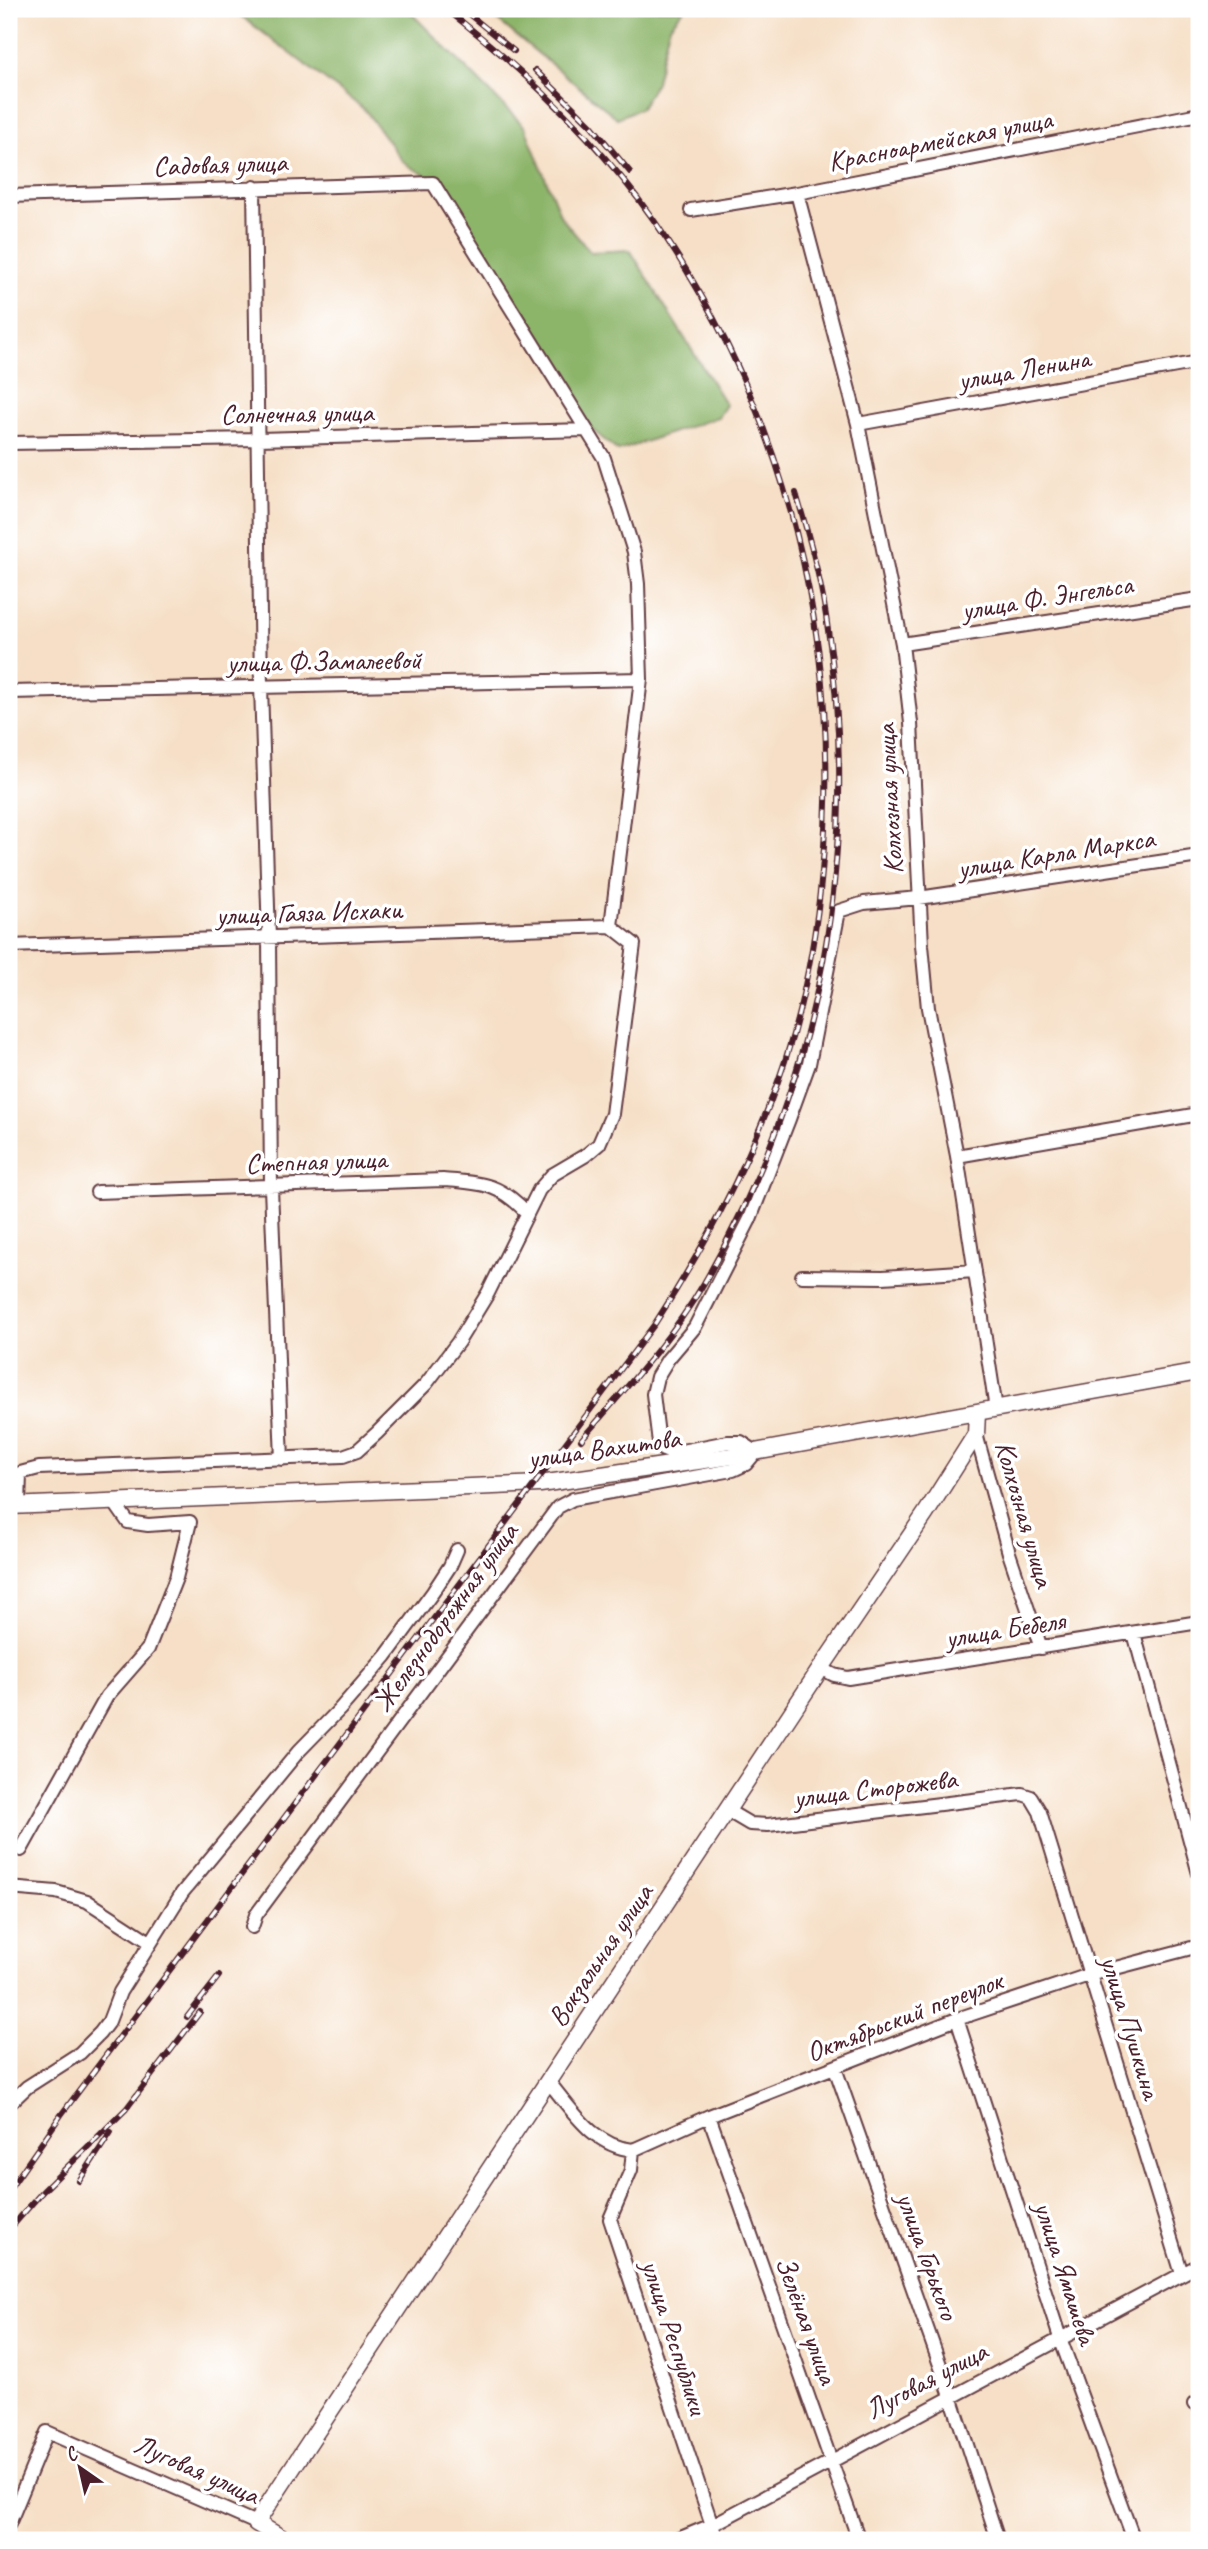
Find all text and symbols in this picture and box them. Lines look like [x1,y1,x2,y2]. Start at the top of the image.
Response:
street label: Красноармейская улица [825,101,1057,179]
street label: Садовая улица [152,144,289,184]
street label: улица Ленина [953,340,1095,398]
street label: Солнечная улица [220,394,375,432]
street label: улица Ф. Энгельса [957,566,1137,628]
street label: улица Ф.Замалеевой [225,642,423,680]
street label: Колхозная улица [867,721,910,875]
street label: улица Карла Маркса [953,820,1159,886]
street label: улица Гаяза Исхаки [213,891,404,933]
street label: Степная улица [245,1141,390,1181]
street label: улица Вахитова [524,1420,684,1476]
street label: Колхозная улица [987,1437,1063,1593]
street label: Железнодорожная улица [365,1514,526,1718]
street label: улица Бебеля [941,1602,1070,1656]
street label: улица Сторожева [789,1760,960,1816]
street label: Вокзальная улица [540,1876,661,2033]
street label: улица Пушкина [1092,1949,1170,2105]
street label: Октябрьский переулок [801,1962,1009,2069]
street label: улица Горького [888,2186,968,2326]
street label: улица Ямашева [1026,2195,1106,2351]
street label: Зелёная улица [768,2252,847,2390]
street label: улица Республики [633,2254,717,2420]
street label: Луговая улица [859,2332,995,2427]
street label: Луговая улица [129,2426,267,2513]
north arrow [46,2434,116,2504]
text: С [60,2441,84,2467]

